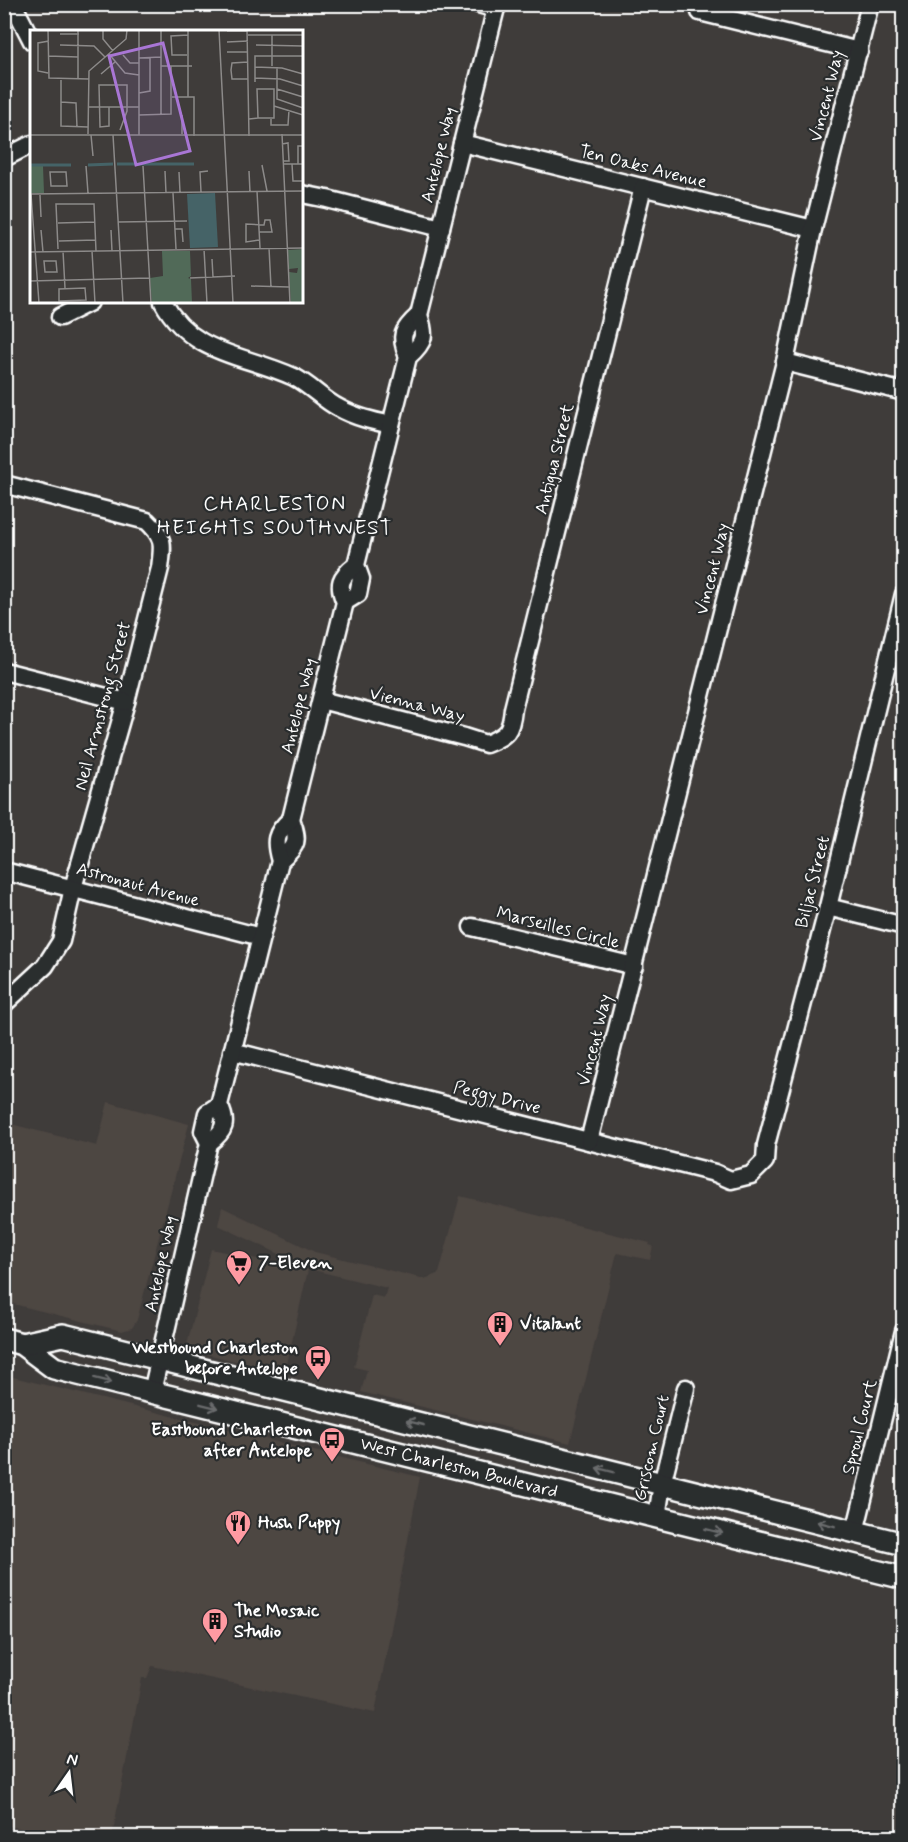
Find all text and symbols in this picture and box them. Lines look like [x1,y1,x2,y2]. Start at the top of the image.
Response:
inset map [30,30,303,303]
street label: Vincent Way [804,48,850,144]
street label: Antelope Way [416,105,462,205]
street label: Ten Oaks Avenue [577,140,710,195]
street label: Antigua Street [530,401,580,517]
district label: CHARLESTON HEIGHTS SOUTHWEST [157,490,393,542]
street label: Vincent Way [690,521,736,617]
street label: Neil Armstrong Street [69,619,139,794]
street label: Antelope Way [276,656,322,756]
street label: Vienna Way [367,682,467,728]
street label: Biljac Street [790,833,836,931]
street label: Astronaut Avenue [74,857,202,913]
street label: Marseilles Circle [494,901,622,955]
street label: Vincent Way [572,992,618,1088]
street label: Peggy Drive [450,1076,543,1122]
street label: Antelope Way [139,1214,183,1314]
supermarket icon: 7-Eleven [224,1248,254,1286]
place label: 7-Eleven [258,1251,333,1275]
building icon: Vitalant [485,1309,515,1347]
place label: Vitalant [520,1312,581,1336]
place label: Westbound Charleston before Antelope [131,1336,298,1383]
bus stop icon: Westbound Charleston before Antelope [303,1343,333,1381]
one-way arrow [93,1375,112,1387]
street label: Sproul Court [837,1376,884,1477]
street label: Griscom Court [628,1392,676,1503]
one-way arrow [199,1401,218,1413]
one-way arrow [406,1416,425,1428]
place label: Eastbound Charleston after Antelope [151,1418,313,1463]
bus stop icon: Eastbound Charleston after Antelope [317,1425,347,1463]
street label: West Charleston Boulevard [358,1432,560,1504]
one-way arrow [596,1463,615,1475]
restaurant icon: Hush Puppy [223,1508,253,1546]
place label: Hush Puppy [258,1511,340,1535]
one-way arrow [817,1518,836,1530]
one-way arrow [704,1525,723,1537]
place label: The Mosaic Studio [234,1599,320,1644]
building icon: The Mosaic Studio [200,1606,230,1644]
north arrow [39,1743,99,1803]
text: N [65,1748,80,1771]

